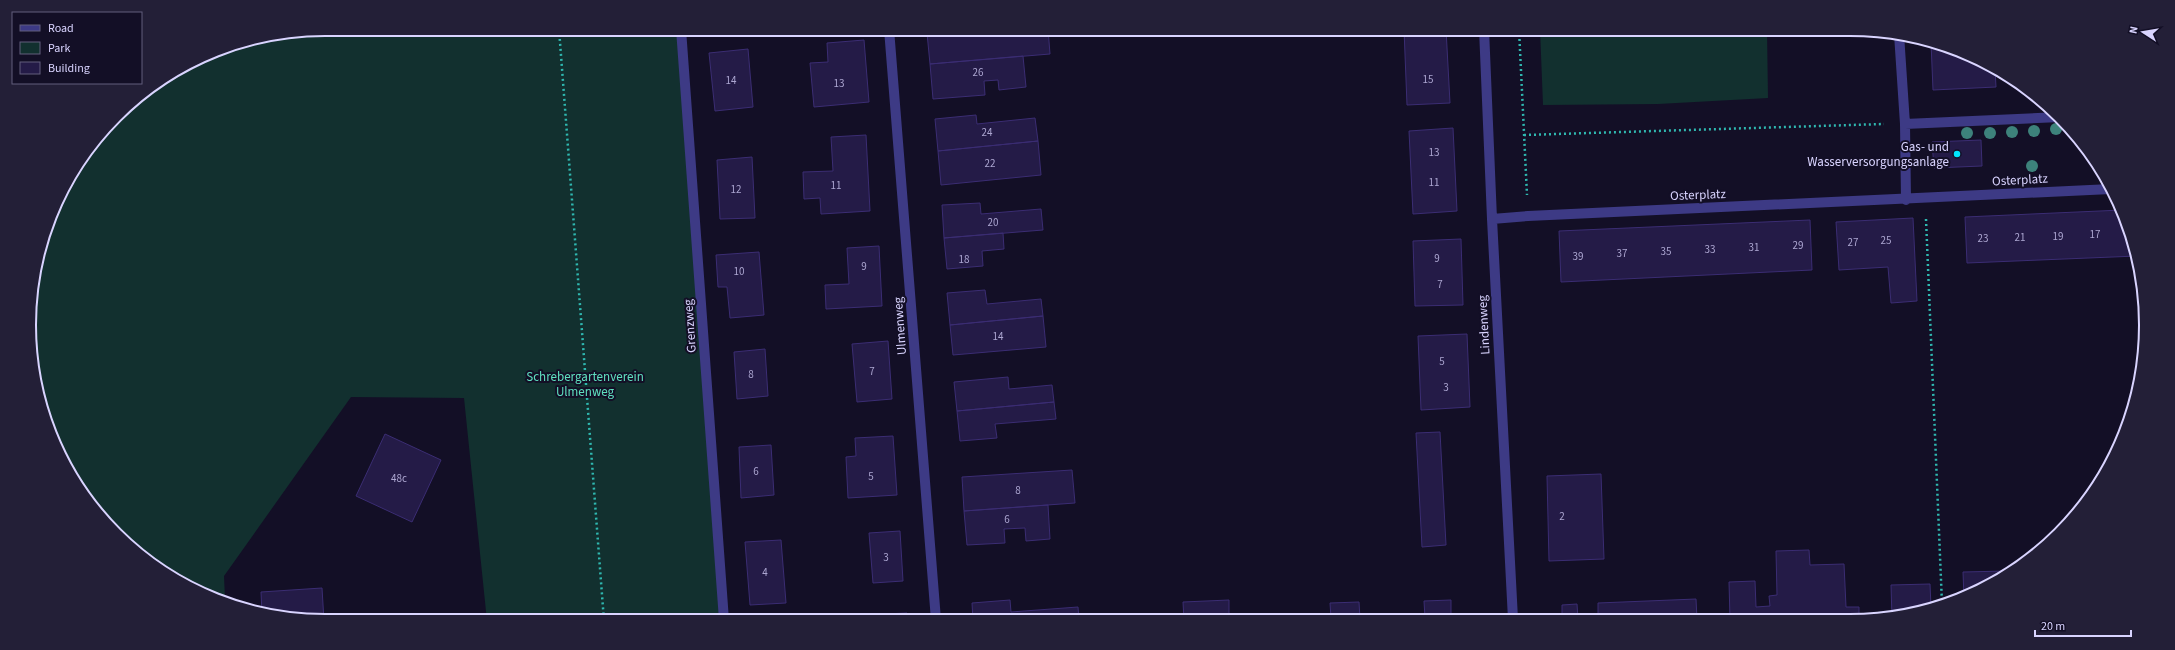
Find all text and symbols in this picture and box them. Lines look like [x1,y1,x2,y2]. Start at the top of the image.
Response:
legend [12,12,142,84]
north arrow [2123,12,2163,52]
text: Road [48,20,74,37]
text: N [2126,25,2142,35]
text: Park [48,40,70,57]
text: Building [48,60,90,77]
house number: 26 [973,65,984,80]
house number: 15 [1423,72,1433,87]
house number: 14 [726,73,737,88]
house number: 13 [834,76,844,91]
house number: 24 [982,125,993,140]
place label: Gas- und Wasserversorgungsanlage [1807,138,1949,171]
house number: 13 [1429,145,1439,160]
marker: Gas- und Wasserversorgungsanlage [1952,149,1962,159]
house number: 22 [985,156,995,171]
street label: Osterplatz [1992,170,2049,190]
house number: 11 [1429,175,1439,190]
house number: 11 [831,178,841,193]
house number: 12 [731,182,741,197]
street label: Osterplatz [1670,185,1727,205]
house number: 20 [988,215,998,230]
house number: 17 [2090,227,2100,242]
house number: 19 [2053,229,2063,244]
house number: 21 [2015,230,2025,245]
house number: 23 [1978,231,1988,246]
house number: 25 [1881,233,1891,248]
house number: 27 [1848,235,1858,250]
house number: 29 [1793,238,1803,253]
house number: 31 [1749,240,1759,255]
house number: 33 [1705,242,1715,257]
house number: 35 [1661,244,1671,259]
house number: 37 [1617,246,1627,261]
house number: 39 [1573,249,1583,264]
house number: 9 [1434,251,1440,266]
house number: 18 [959,252,970,267]
house number: 9 [861,259,867,274]
house number: 10 [734,264,744,279]
house number: 7 [1437,277,1443,292]
street label: Lindenweg [1473,294,1495,355]
street label: Ulmenweg [889,296,911,356]
street label: Grenzweg [679,298,701,353]
house number: 14 [993,329,1004,344]
house number: 5 [1439,354,1445,369]
house number: 7 [869,364,875,379]
house number: 8 [748,367,754,382]
park label: Schrebergartenverein Ulmenweg [526,368,644,401]
house number: 3 [1443,380,1449,395]
house number: 6 [753,464,759,479]
house number: 5 [868,469,874,484]
house number: 48c [391,471,407,486]
house number: 8 [1015,483,1021,498]
house number: 2 [1559,509,1565,524]
house number: 6 [1004,512,1010,527]
house number: 3 [883,550,889,565]
house number: 4 [762,565,768,580]
scale bar [2035,612,2131,638]
text: 20 m [2041,618,2065,635]

